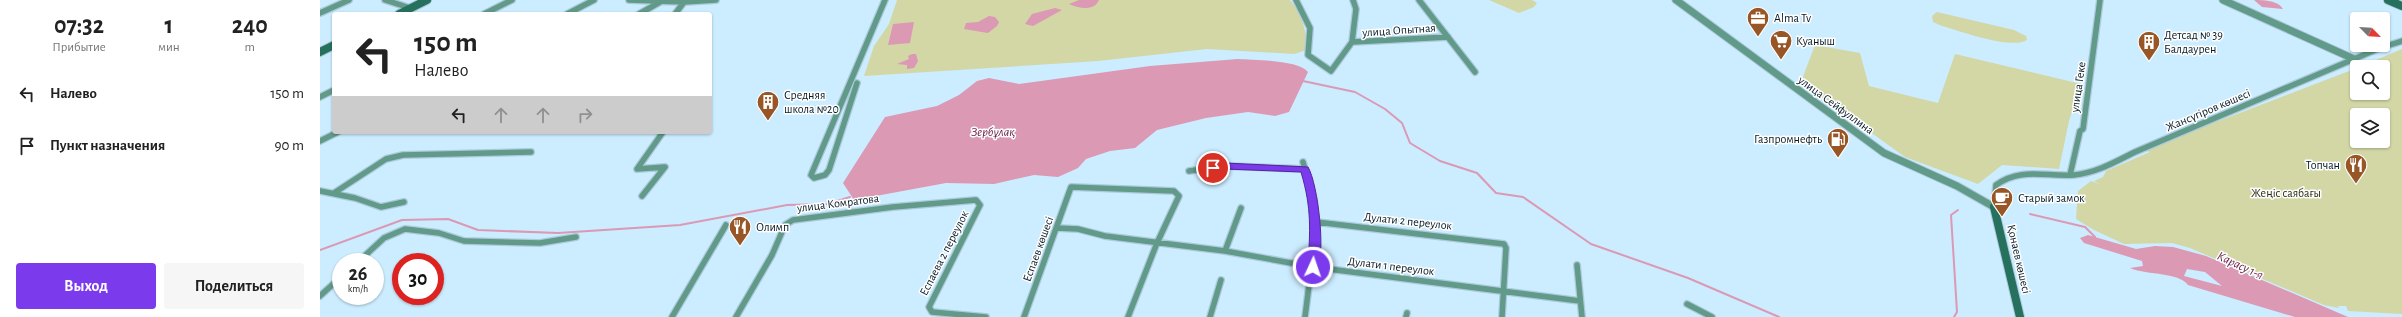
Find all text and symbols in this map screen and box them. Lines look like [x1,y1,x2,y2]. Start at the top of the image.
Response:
office icon: Alma Tv [1745,5,1771,38]
place label: Alma Tv [1774,12,1811,24]
north arrow [2350,12,2390,52]
map controls [2350,12,2390,148]
text: 07:32 [54,14,104,38]
text: 1 [165,14,173,38]
text: 240 [232,14,268,38]
street label: улица Опытная [1361,21,1436,40]
icon: left [348,28,400,80]
supermarket icon: Куаныш [1768,28,1794,61]
text: 150 m [414,29,478,57]
building icon: Детсад № 39 Балдаурен [2136,29,2162,62]
place label: Детсад № 39 Балдаурен [2164,29,2223,56]
place label: Куаныш [1796,35,1835,48]
text: Прибытие [52,41,106,54]
text: мин [158,41,180,54]
text: m [245,41,255,54]
button: search [2350,60,2390,100]
street label: улица Геке [2068,61,2088,114]
text: Налево [414,62,468,80]
street label: улица Сейфуллина [1795,73,1876,137]
icon: left [16,83,38,105]
text: Налево [50,86,97,101]
text: 150 m [270,86,304,101]
street label: Жансүгіров көшесі [2164,87,2252,133]
building icon: Средняя школа №20 [755,89,781,122]
place label: Средняя школа №20 [784,89,839,115]
icon: left [448,104,470,126]
icon: ahead [490,104,512,126]
icon: ahead [532,104,554,126]
icon: right [574,104,596,126]
button: layers [2350,108,2390,148]
water label: Зербұлақ [971,126,1015,139]
fuel station icon: Газпромнефть [1825,126,1851,159]
place label: Газпромнефть [1754,133,1822,145]
icon: arrive [16,135,38,157]
text: Пункт назначения [50,138,165,153]
text: 90 m [275,138,304,153]
pin [1196,151,1230,185]
restaurant icon: Топчан [2343,152,2369,185]
icon: arrive [1202,157,1224,179]
place label: Топчан [2306,159,2340,171]
cafe icon: Старый замок [1989,185,2015,218]
park label: Жеңіс саябағы [2251,187,2321,199]
street label: улица Комратова [795,192,880,215]
place label: Старый замок [2018,192,2085,204]
street label: Еспаева 2 переулок [917,208,972,298]
street label: Дулати 2 переулок [1363,210,1453,233]
restaurant icon: Олимп [727,214,753,247]
street label: Еспаев көшесі [1021,215,1055,283]
place label: Олимп [756,221,789,233]
street label: Қонаев көшесі [2005,223,2033,295]
position arrow [1292,246,1334,288]
water label: Карасу 1-я [2215,250,2265,282]
speed limit sign: 30 [392,253,444,305]
street label: Дулати 1 переулок [1347,255,1435,278]
button: Выход [16,263,156,309]
button: Поделиться [164,263,304,309]
text: 26 [348,264,368,284]
text: km/h [348,284,368,294]

